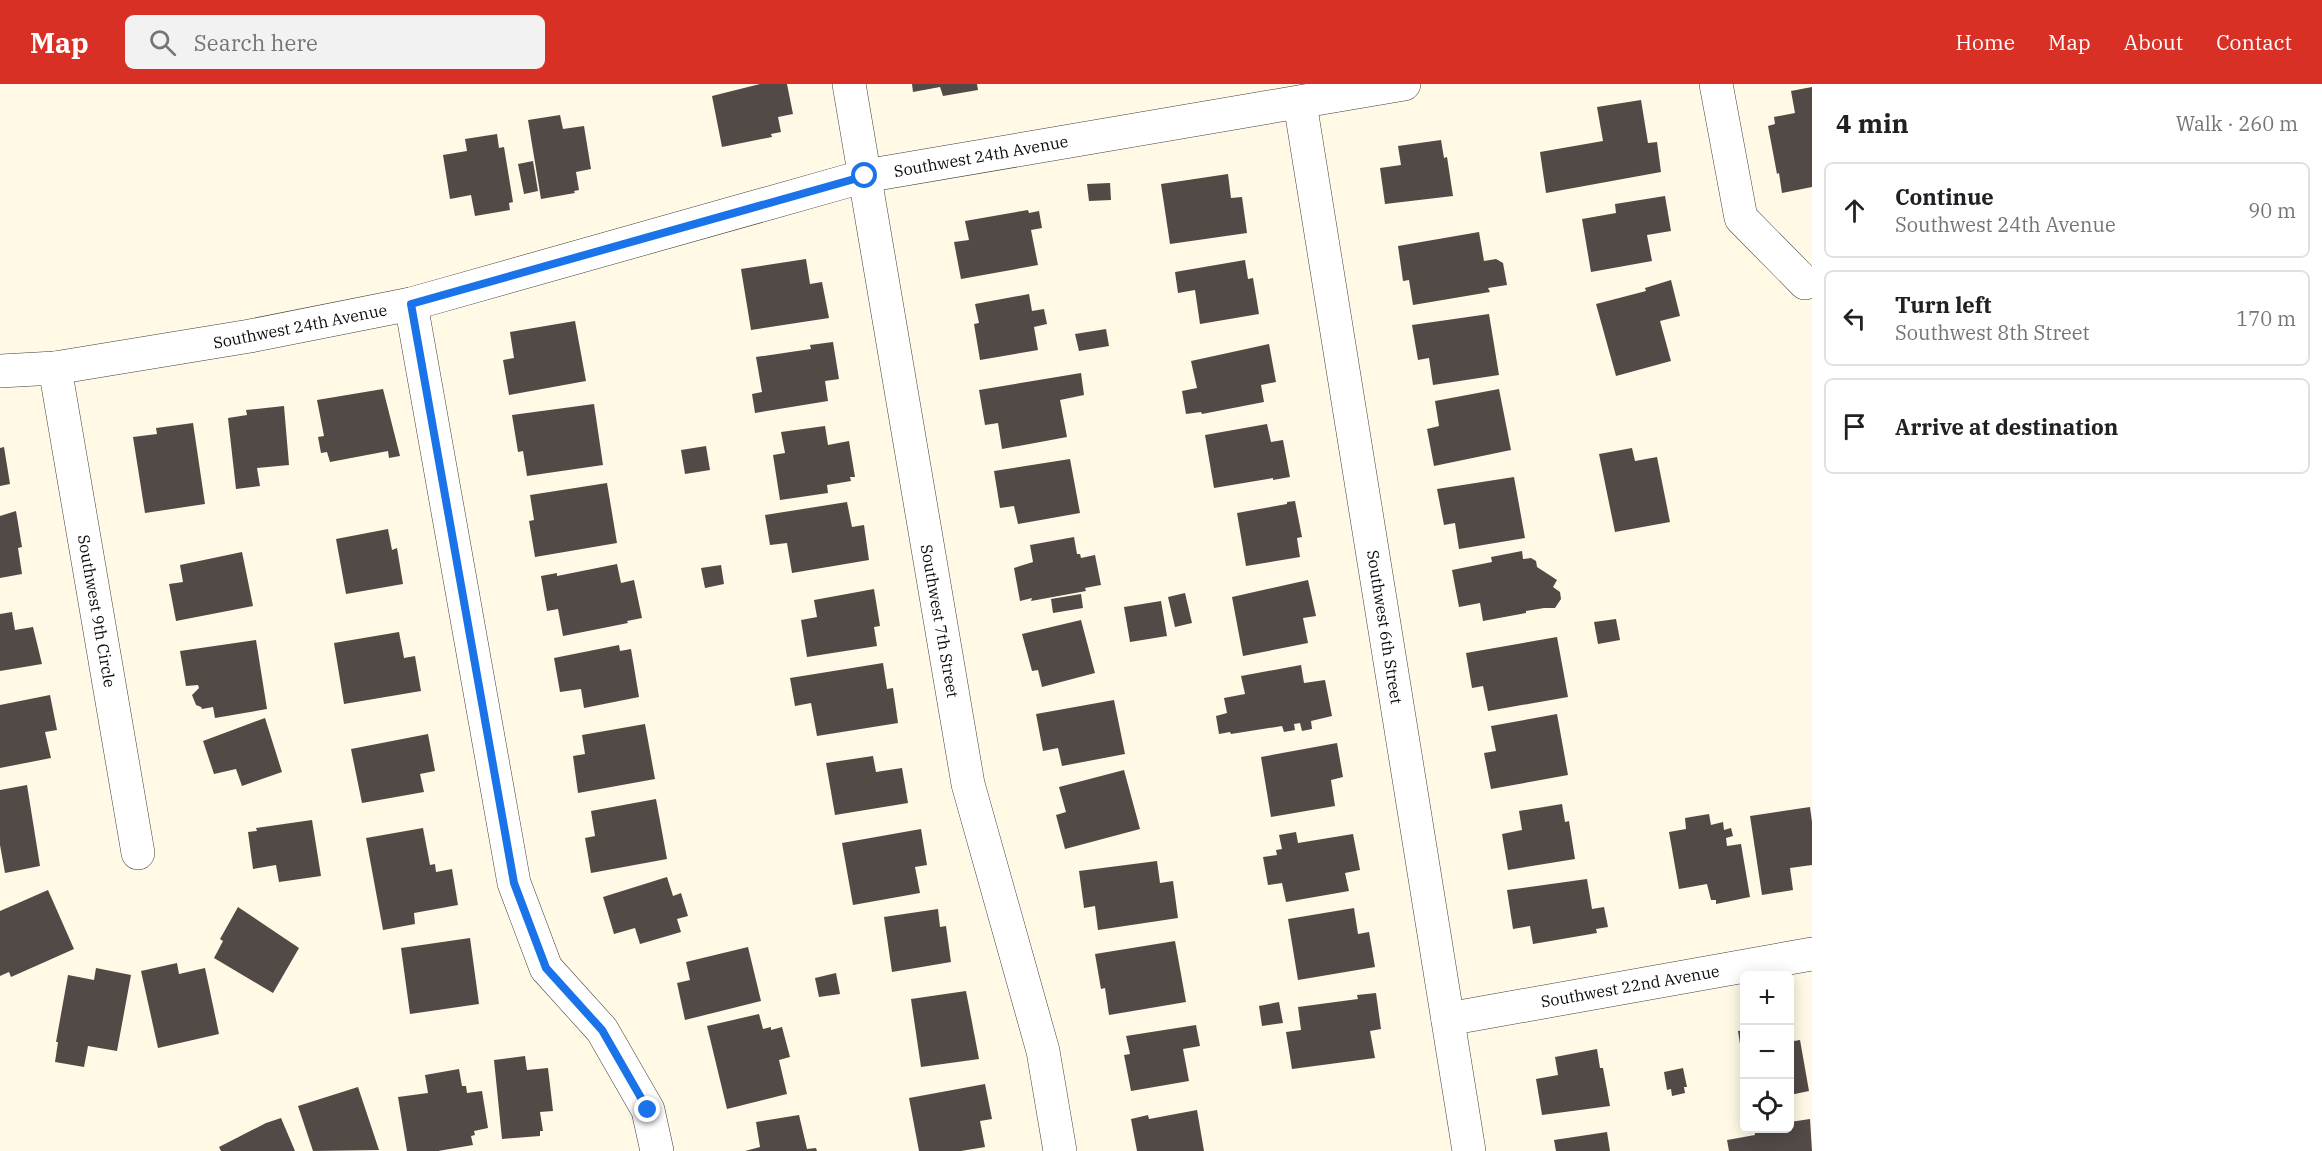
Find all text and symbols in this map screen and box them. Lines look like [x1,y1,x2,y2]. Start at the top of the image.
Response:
search box [125,15,545,69]
text: Map [30,24,89,61]
icon: search [146,26,179,59]
text: Search here [194,28,318,57]
text: Home [1955,28,2015,56]
text: Map [2048,28,2091,56]
text: About [2124,28,2183,56]
text: Contact [2216,28,2292,56]
text: 4 min [1836,106,1909,140]
text: Walk · 260 m [2176,110,2298,137]
street label: Southwest 24th Avenue [892,131,1070,181]
route start [851,162,877,188]
text: Continue [1895,182,1994,211]
icon: ahead [1838,194,1871,227]
text: 90 m [2248,197,2296,224]
text: Southwest 24th Avenue [1895,211,2116,238]
text: Turn left [1895,290,1991,319]
street label: Southwest 24th Avenue [211,299,389,353]
icon: left [1838,302,1871,335]
text: 170 m [2236,305,2296,332]
text: Southwest 8th Street [1895,319,2090,346]
icon: arrive [1838,410,1871,443]
text: Arrive at destination [1895,412,2118,441]
street label: Southwest 9th Circle [74,533,120,689]
street label: Southwest 7th Street [917,543,963,700]
street label: Southwest 6th Street [1363,549,1407,706]
street label: Southwest 22nd Avenue [1539,960,1721,1012]
map controls [1740,971,1794,1133]
button: + [1740,971,1794,1025]
button: − [1740,1025,1794,1079]
button: locate [1740,1079,1794,1133]
route end [634,1096,660,1122]

